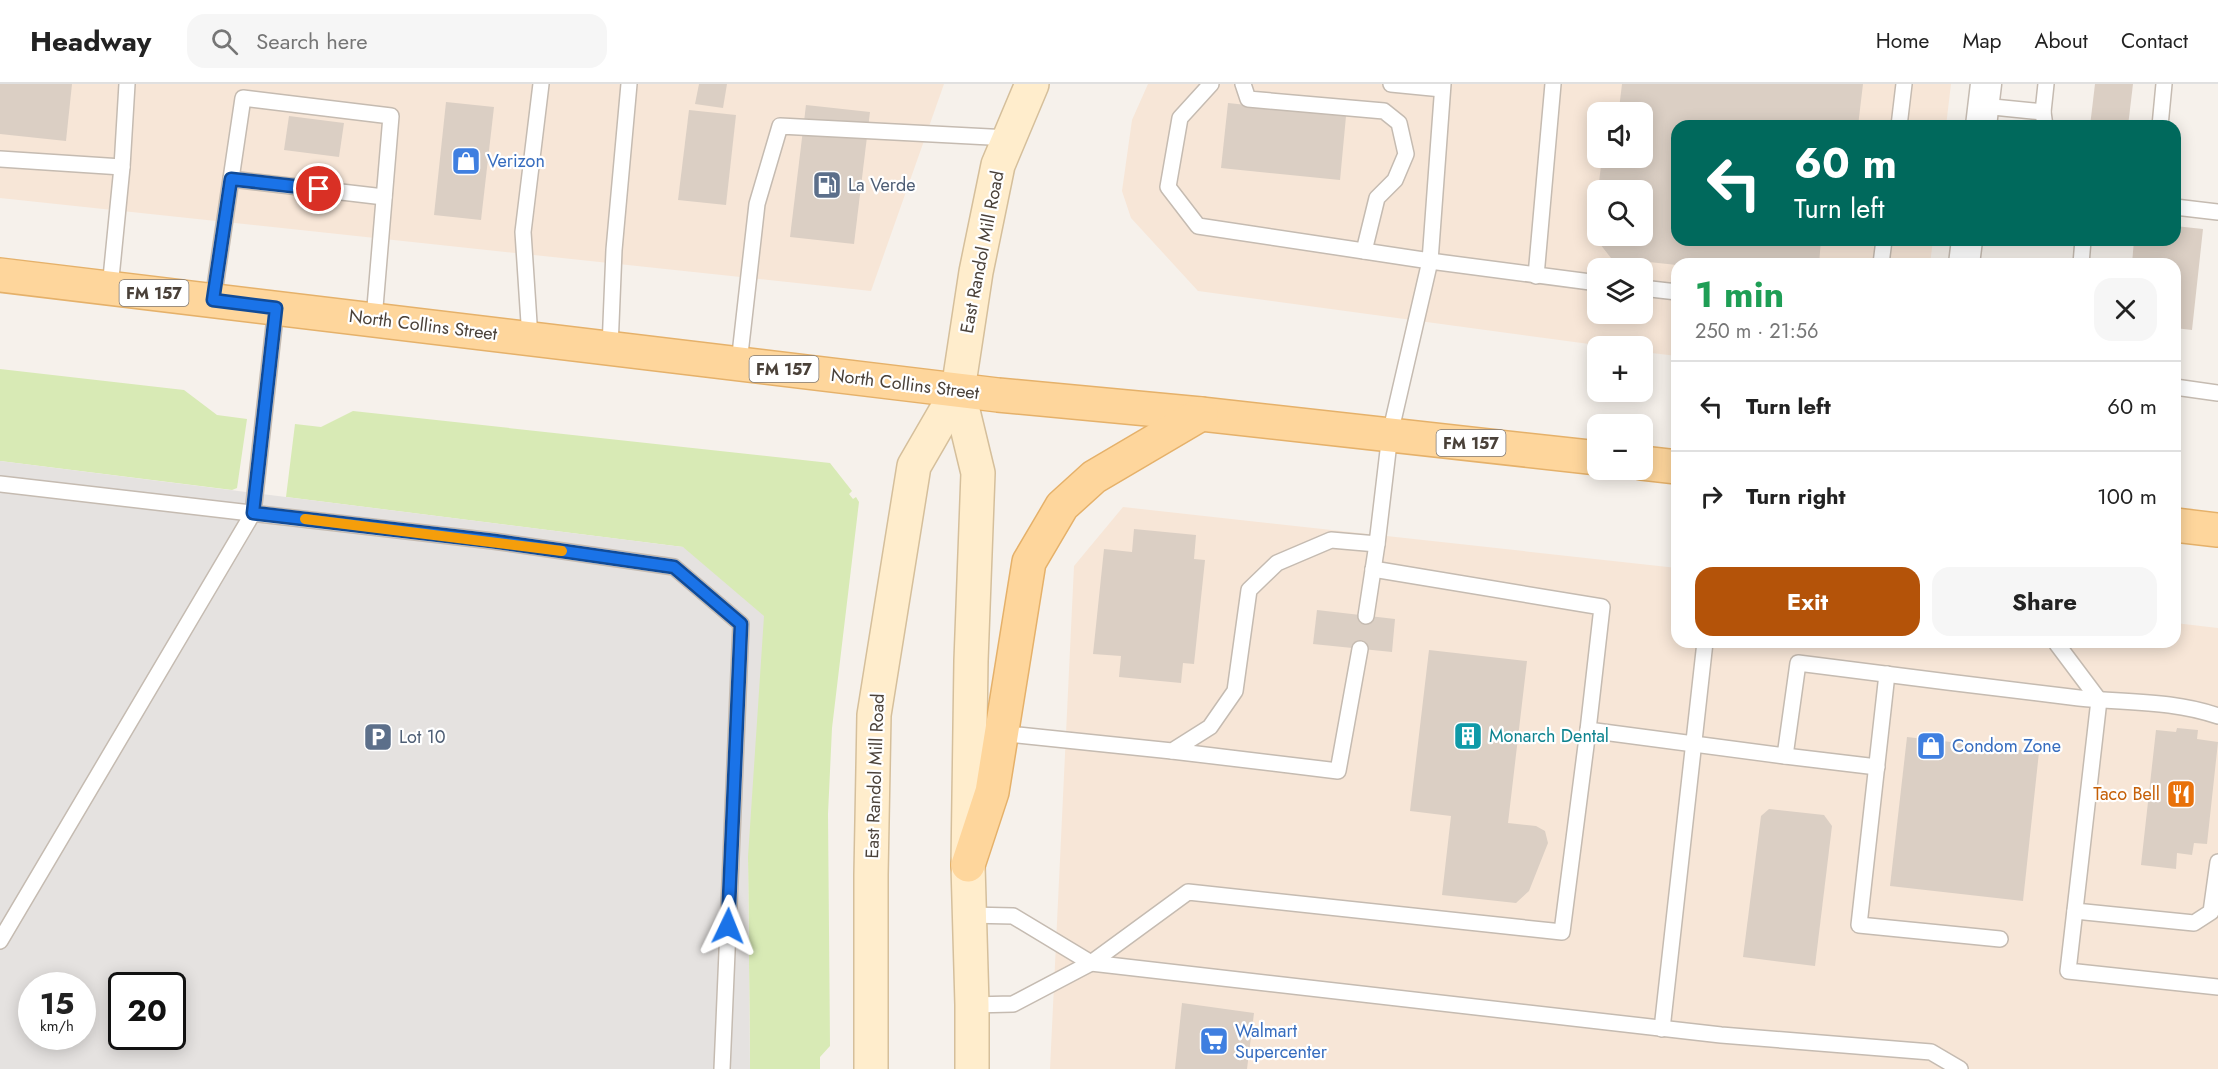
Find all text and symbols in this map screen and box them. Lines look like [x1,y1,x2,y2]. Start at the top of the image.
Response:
search box [187,14,607,68]
text: Headway [30,21,151,62]
icon: search [208,25,241,58]
text: Search here [256,25,368,57]
text: Home [1876,26,1929,56]
text: Map [1962,26,2002,56]
text: About [2035,26,2088,56]
text: Contact [2121,26,2188,56]
map controls [1587,102,1653,480]
button: sound [1587,102,1653,168]
text: 60 m [1794,133,1897,194]
icon: left [1695,144,1773,222]
shop icon: Verizon [450,145,482,177]
place label: Verizon [487,148,545,174]
pin [293,163,344,214]
street label: East Randol Mill Road [953,168,1011,336]
fuel station icon: La Verde [811,169,843,201]
icon: arrive [302,172,335,205]
place label: La Verde [848,172,916,198]
button: search [1587,180,1653,246]
text: Turn left [1794,189,1884,228]
button: layers [1587,258,1653,324]
text: 1 min [1695,268,1784,320]
button: close [2094,278,2157,341]
road number: FM 157 [120,280,188,306]
street label: North Collins Street [347,303,499,347]
text: 250 m · 21:56 [1695,317,1818,346]
button: + [1587,336,1653,402]
road number: FM 157 [750,356,818,382]
street label: North Collins Street [829,362,981,406]
icon: left [1695,390,1728,423]
text: Turn left [1746,390,1831,422]
text: 60 m [2107,390,2157,422]
button: − [1587,414,1653,480]
road number: FM 157 [1436,430,1506,456]
icon: right [1695,480,1728,513]
text: Turn right [1746,480,1846,512]
text: 100 m [2097,480,2157,512]
button: Exit [1695,567,1920,636]
button: Share [1932,567,2157,636]
street label: East Randol Mill Road [859,693,891,859]
building icon: Monarch Dental [1452,720,1484,752]
parking icon: Lot 10 [362,721,394,753]
place label: Monarch Dental [1489,723,1609,749]
place label: Lot 10 [399,724,446,750]
shop icon: Condom Zone [1915,730,1947,762]
place label: Condom Zone [1952,733,2061,759]
restaurant icon: Taco Bell [2165,778,2197,810]
place label: Taco Bell [2093,781,2160,807]
position arrow [696,894,760,958]
speed limit sign: 20 [108,972,186,1050]
text: 15 [40,982,74,1025]
text: km/h [40,1015,74,1037]
place label: Walmart Supercenter [1235,1018,1328,1065]
supermarket icon: Walmart Supercenter [1198,1025,1230,1057]

